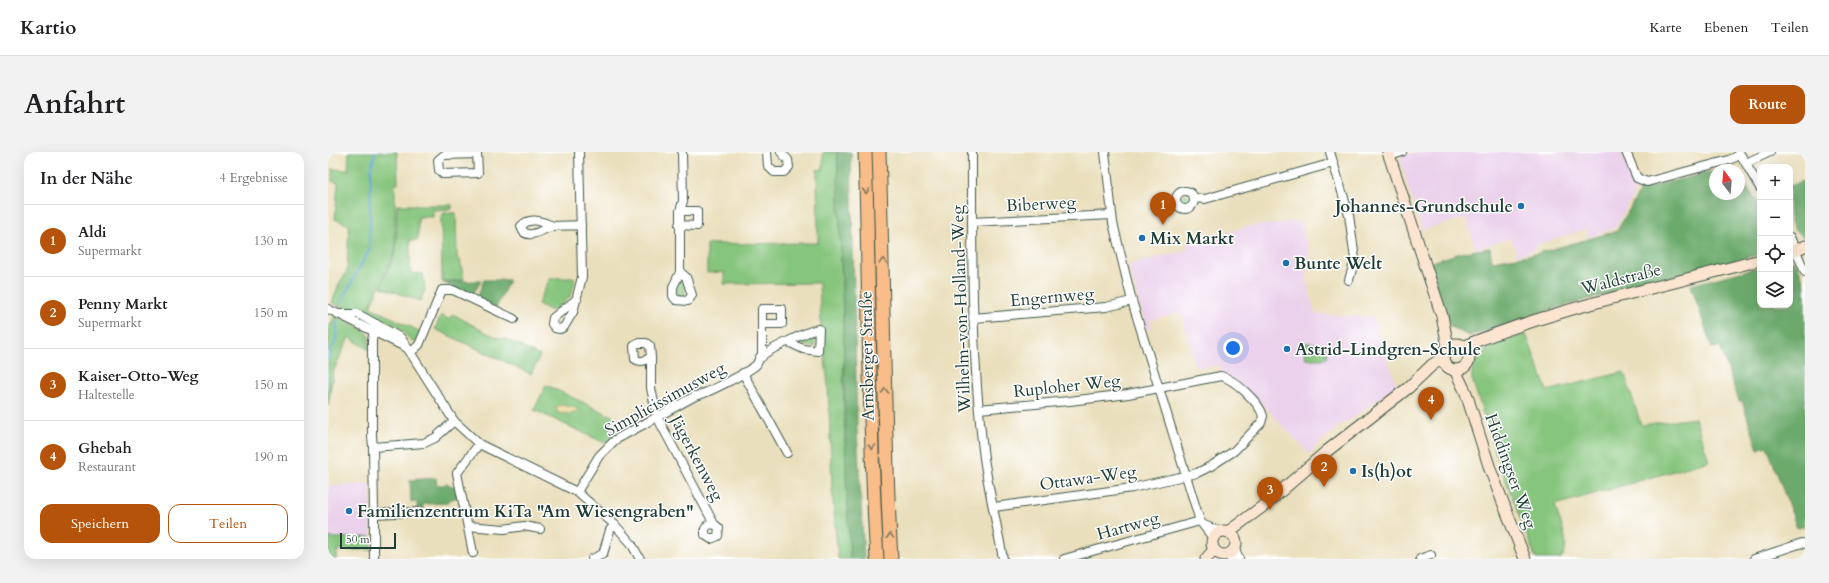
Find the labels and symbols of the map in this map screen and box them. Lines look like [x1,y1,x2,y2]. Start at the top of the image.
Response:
north arrow [1709,164,1745,200]
one-way arrow [862,188,871,194]
street label: Biberweg [1005,191,1077,217]
pin: 1 [1150,192,1176,225]
place label: Johannes-Grundschule [1332,195,1513,218]
marker: Johannes-Grundschule [1516,201,1526,211]
street label: Wilhelm-von-Holland-Weg [946,204,976,414]
place label: Mix Markt [1150,227,1234,250]
marker: Mix Markt [1137,233,1147,243]
place label: Bunte Welt [1294,252,1382,275]
one-way arrow [879,258,887,264]
marker: Bunte Welt [1281,258,1291,268]
street label: Waldstraße [1577,258,1664,300]
street label: Engernweg [1009,282,1095,312]
street label: Arnsberger Straße [854,291,880,421]
your location [1223,338,1243,358]
place label: Astrid-Lindgren-Schule [1295,338,1481,361]
marker: Astrid-Lindgren-Schule [1282,344,1292,354]
street label: Simplicissimusweg [600,356,730,442]
street label: Ruploher Weg [1012,369,1122,403]
pin: 4 [1418,387,1444,420]
one-way arrow [881,388,889,394]
street label: Jägerkenweg [663,408,729,505]
street label: Hiddingser Weg [1479,410,1543,532]
one-way arrow [867,444,876,450]
pin: 2 [1311,454,1337,487]
street label: Ottawa-Weg [1038,460,1138,496]
place label: Is(h)ot [1361,460,1412,483]
marker: Is(h)ot [1348,466,1358,476]
pin: 3 [1257,477,1283,510]
place label: Familienzentrum KiTa "Am Wiesengraben" [357,500,694,523]
marker: Familienzentrum KiTa "Am Wiesengraben" [344,506,354,516]
street label: Hartweg [1094,506,1162,546]
scale bar [340,531,396,550]
one-way arrow [885,533,894,539]

